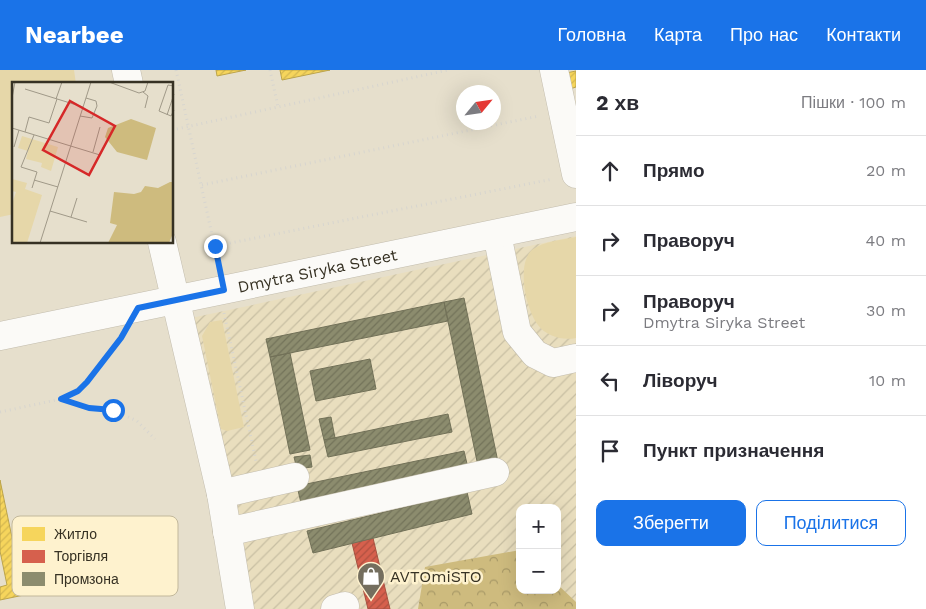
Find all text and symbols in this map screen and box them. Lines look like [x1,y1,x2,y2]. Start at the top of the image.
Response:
text: Nearbee [25,21,124,49]
text: Головна [558,24,626,45]
text: Карта [654,24,702,45]
text: Про нас [730,24,798,45]
text: Контакти [826,24,901,45]
inset map [12,82,174,244]
north arrow [456,85,501,130]
text: 2 хв [596,90,639,115]
text: Пішки · 100 m [801,93,906,112]
icon: ahead [596,157,624,185]
text: Прямо [643,159,705,182]
text: 20 m [866,161,906,180]
icon: right [596,227,624,255]
text: Праворуч [643,229,735,252]
text: 40 m [866,231,906,250]
route end [204,235,227,258]
street label: Dmytra Siryka Street [236,245,399,296]
text: Праворуч [643,290,735,313]
icon: right [596,297,624,325]
text: 30 m [866,301,906,320]
text: Dmytra Siryka Street [643,313,805,332]
icon: left [596,367,624,395]
text: Ліворуч [643,369,718,392]
text: 10 m [869,371,906,390]
route start [102,399,125,422]
icon: arrive [596,437,624,465]
text: Пункт призначення [643,439,824,462]
button: Зберегти [596,500,746,546]
button: Поділитися [756,500,906,546]
map controls [516,504,561,594]
button: + [516,504,561,549]
legend [12,516,178,596]
text: Житло [54,526,97,542]
text: Торгівля [54,548,108,564]
button: − [516,549,561,594]
shop icon: AVTOmiSTO [356,561,386,600]
place label: AVTOmiSTO [390,567,482,586]
text: Промзона [54,571,119,587]

